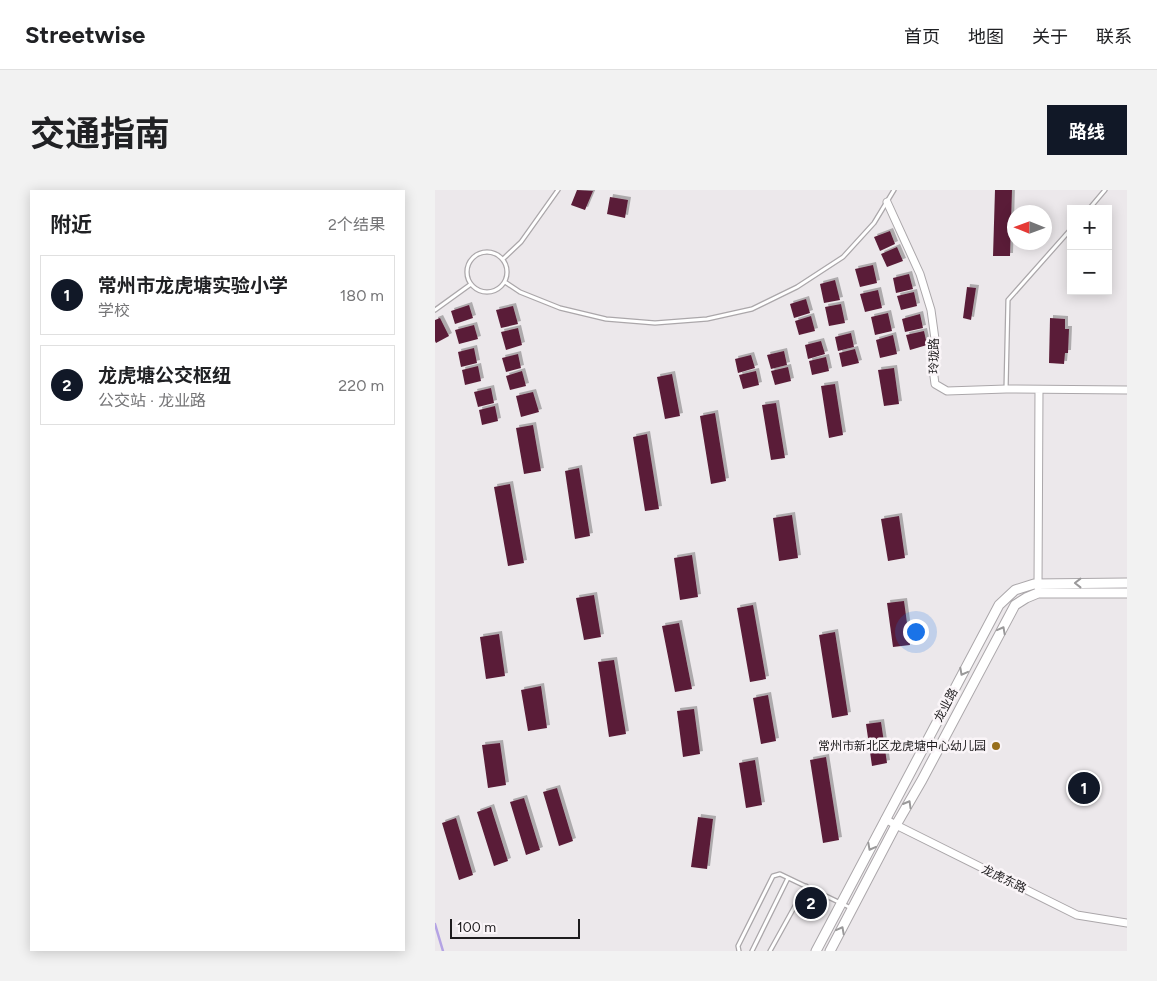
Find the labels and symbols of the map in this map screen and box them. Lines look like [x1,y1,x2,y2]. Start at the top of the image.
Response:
north arrow [1007,205,1052,250]
street label: 玲珑路 [927,338,941,374]
one-way arrow [1074,578,1082,588]
your location [903,619,929,645]
one-way arrow [996,626,1006,635]
one-way arrow [959,667,969,676]
street label: 龙业路 [931,686,961,724]
place label: 常州市新北区龙虎塘中心幼儿园 [818,739,986,753]
marker: 常州市新北区龙虎塘中心幼儿园 [990,740,1002,752]
pin: 1 [1068,769,1100,807]
one-way arrow [902,800,912,809]
one-way arrow [867,842,877,851]
street label: 龙虎东路 [979,862,1029,896]
pin: 2 [795,884,827,922]
scale bar [450,916,580,939]
one-way arrow [835,926,845,935]

